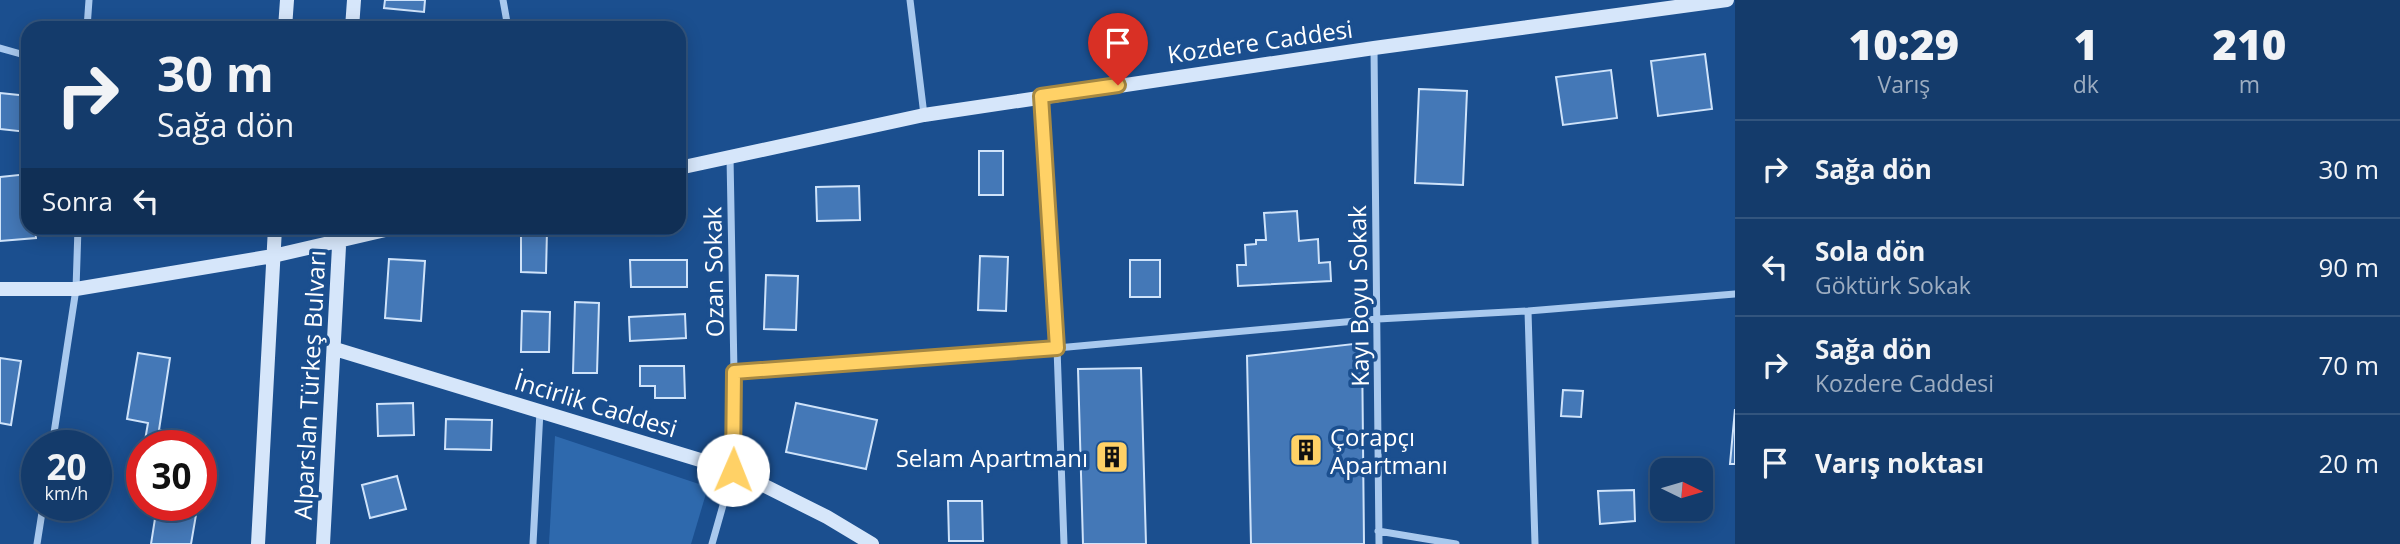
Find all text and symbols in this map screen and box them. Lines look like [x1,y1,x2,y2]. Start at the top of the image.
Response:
street label: Kozdere Caddesi [1165,12,1355,70]
pin [1088,13,1148,85]
text: 10:29 [1849,15,1959,72]
text: 1 [2074,15,2098,72]
text: 210 [2213,15,2286,72]
icon: arrive [1099,24,1137,62]
text: 30 m [157,40,274,106]
icon: right [42,49,133,140]
text: Varış [1878,68,1930,100]
text: dk [2073,68,2099,100]
text: m [2239,68,2260,100]
text: Sağa dön [157,103,294,146]
icon: right [1756,150,1794,188]
text: Sağa dön [1815,151,1932,187]
text: 30 m [2318,151,2379,187]
icon: left [127,182,165,220]
text: Sonra [42,183,113,219]
street label: Kayı Boyu Sokak [1340,205,1376,387]
street label: Ozan Sokak [695,206,731,337]
text: Sola dön [1815,233,1925,269]
icon: left [1756,248,1794,286]
street label: Alparslan Türkeş Bulvarı [285,249,333,521]
text: 90 m [2318,249,2379,285]
text: Göktürk Sokak [1815,269,1971,301]
text: Sağa dön [1815,331,1932,367]
icon: right [1756,346,1794,384]
text: 70 m [2318,347,2379,383]
street label: İncirlik Caddesi [511,364,681,444]
text: Kozdere Caddesi [1815,367,1994,399]
place label: Çorapçı Apartmanı [1330,420,1448,481]
speed limit sign: 30 [126,430,217,521]
building icon: Çorapçı Apartmanı [1287,431,1325,469]
position arrow [696,433,770,507]
building icon: Selam Apartmanı [1093,438,1131,476]
place label: Selam Apartmanı [896,441,1088,474]
text: 20 [46,443,87,490]
icon: arrive [1756,444,1794,482]
text: Varış noktası [1815,445,1984,481]
text: 20 m [2318,445,2379,481]
north arrow [1650,458,1713,522]
map controls [1650,458,1713,521]
text: km/h [45,481,88,505]

